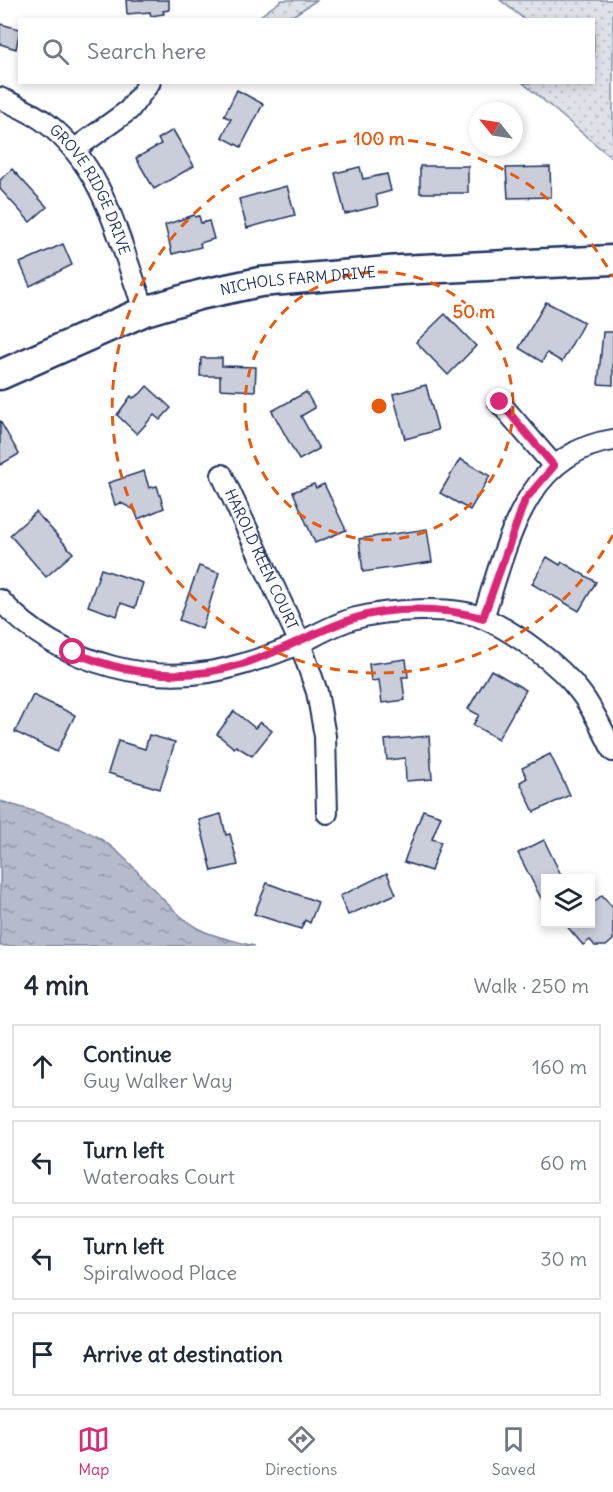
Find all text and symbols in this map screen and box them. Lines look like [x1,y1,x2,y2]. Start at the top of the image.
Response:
search box [18,18,595,84]
icon: search [39,35,72,68]
text: Search here [87,37,206,65]
north arrow [469,102,523,156]
street label: GROVE RIDGE DRIVE [46,120,135,257]
text: 100 m [354,127,405,150]
street label: NICHOLS FARM DRIVE [218,262,377,299]
text: 50 m [453,300,495,323]
route end [486,388,512,414]
centre of rings [369,396,389,416]
street label: HAROLD KEEN COURT [221,486,303,633]
route start [59,638,85,664]
map controls [541,874,595,928]
button: layers [541,874,595,928]
text: 4 min [24,969,89,1002]
text: Walk · 250 m [474,973,589,998]
text: Continue [83,1040,172,1068]
icon: ahead [26,1050,59,1083]
text: 160 m [532,1054,587,1079]
text: Guy Walker Way [83,1068,233,1093]
text: Turn left [83,1136,164,1164]
icon: left [26,1146,59,1179]
text: 60 m [540,1150,587,1175]
text: Wateroaks Court [83,1164,235,1189]
text: Turn left [83,1232,164,1260]
icon: left [26,1242,59,1275]
text: 30 m [540,1246,587,1271]
text: Spiralwood Place [83,1260,237,1285]
icon: arrive [26,1338,59,1371]
text: Arrive at destination [83,1340,283,1368]
tab: Map [77,1423,110,1479]
tab: Directions [265,1423,337,1479]
tab: Saved [492,1423,536,1479]

